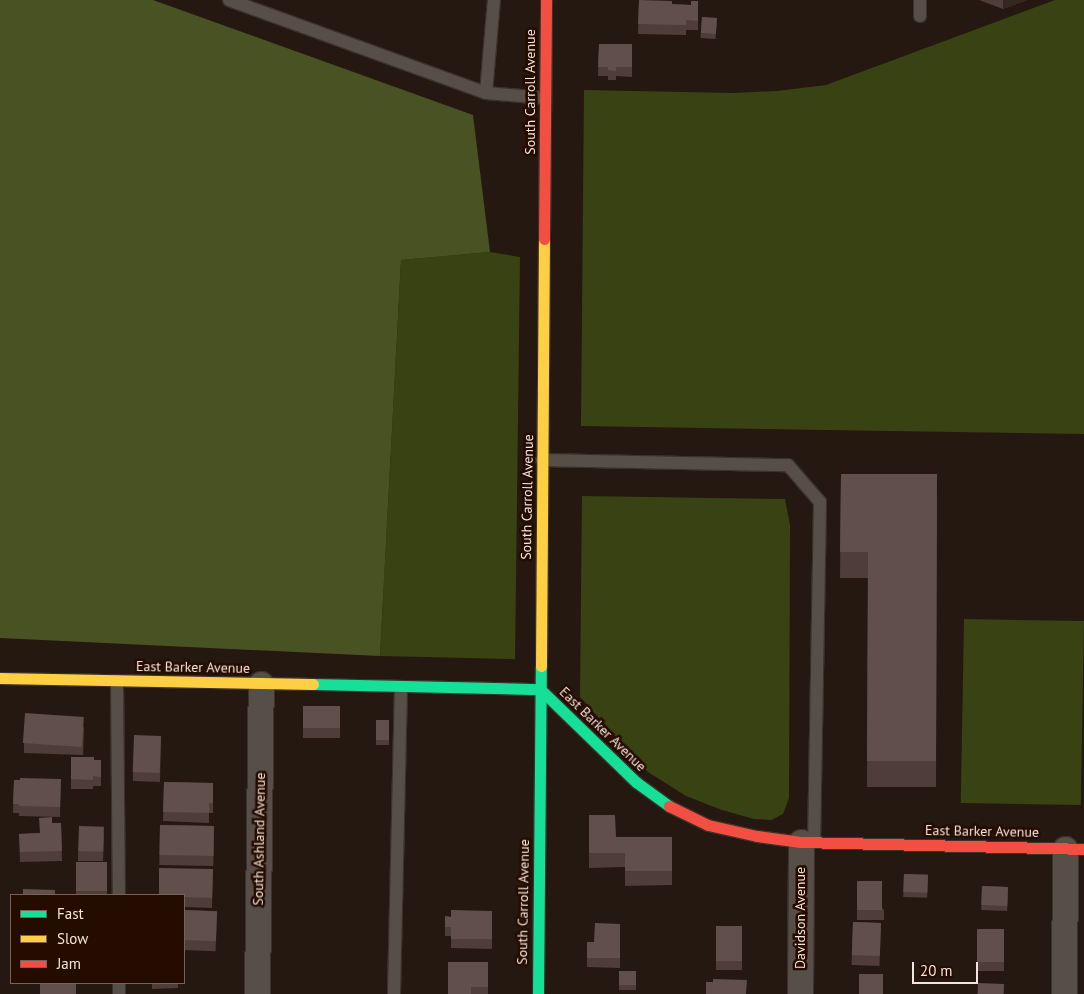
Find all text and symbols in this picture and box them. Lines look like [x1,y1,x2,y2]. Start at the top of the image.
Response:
street label: South Carroll Avenue [522,29,538,155]
street label: South Carroll Avenue [518,434,536,560]
street label: East Barker Avenue [136,658,250,676]
street label: East Barker Avenue [556,683,650,775]
street label: South Ashland Avenue [249,772,269,906]
street label: East Barker Avenue [925,822,1039,840]
street label: South Carroll Avenue [514,839,532,965]
street label: Davidson Avenue [792,867,808,969]
legend [10,894,185,984]
text: Fast [57,904,84,923]
text: Slow [57,929,88,948]
scale bar [914,952,980,984]
text: Jam [57,954,81,973]
text: 20 m [920,961,953,980]

